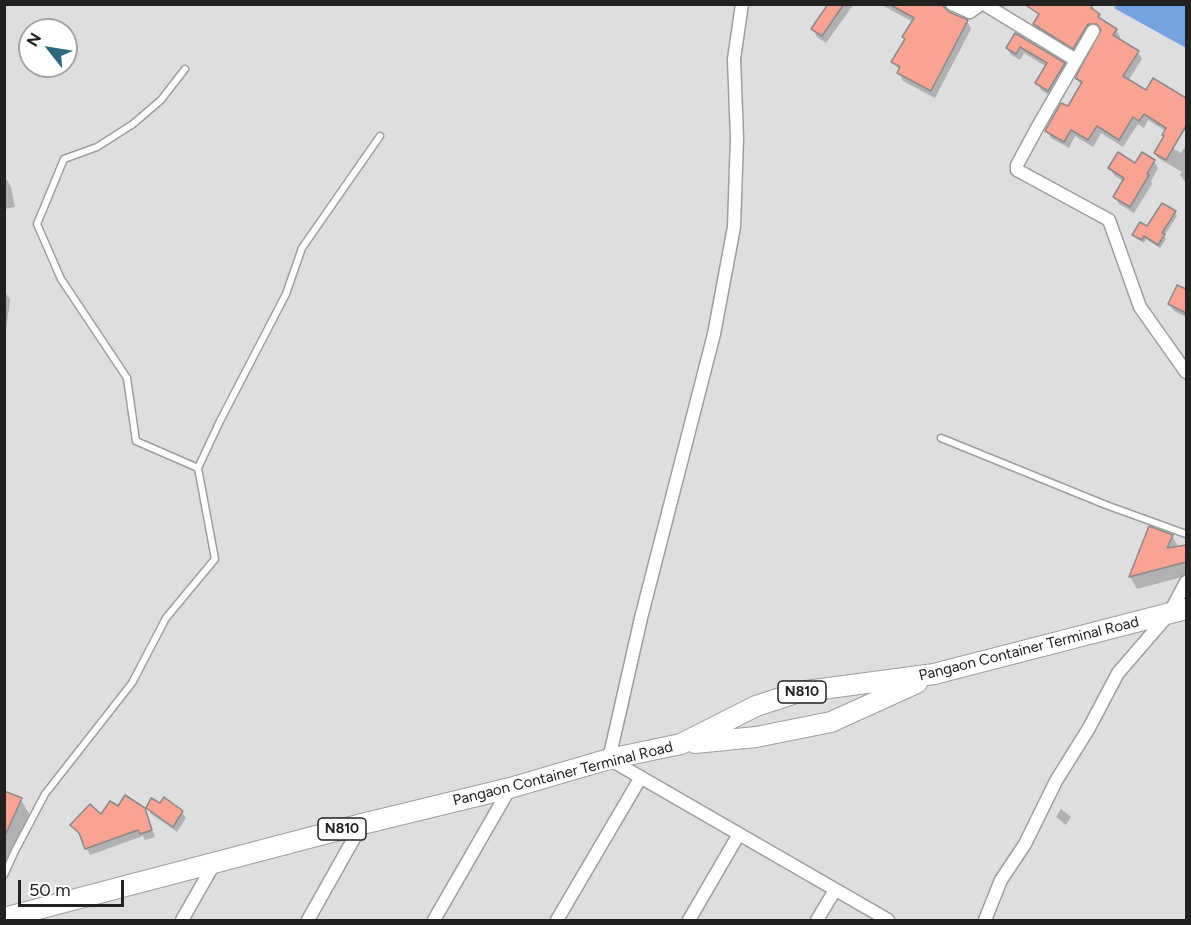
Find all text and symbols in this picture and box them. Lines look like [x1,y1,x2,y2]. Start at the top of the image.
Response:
north arrow [18,18,78,78]
text: N [23,29,45,50]
street label: Pangaon Container Terminal Road [917,613,1141,685]
road number: N810 [778,681,826,703]
street label: Pangaon Container Terminal Road [451,738,675,810]
road number: N810 [318,818,366,840]
scale bar [21,868,128,906]
text: 50 m [29,879,71,901]

